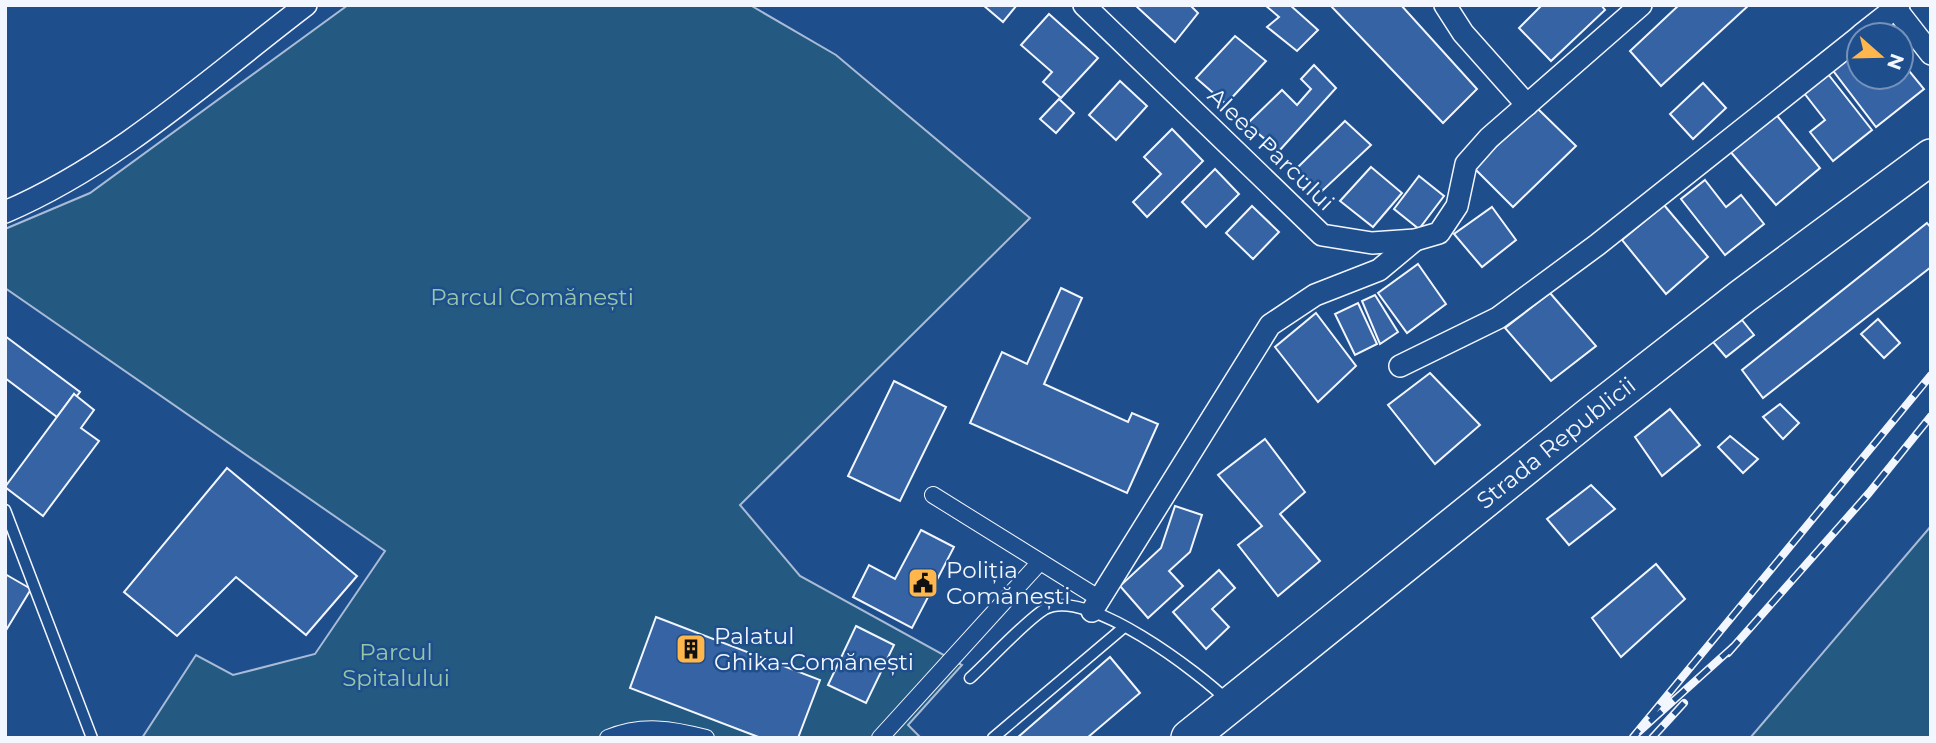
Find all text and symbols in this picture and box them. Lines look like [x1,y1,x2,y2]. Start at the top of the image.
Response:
north arrow [1845,21,1915,91]
text: N [1882,50,1909,73]
street label: Aleea Parcului [1202,82,1340,216]
park label: Parcul Comănești [430,283,634,311]
street label: Strada Republicii [1471,371,1641,515]
place label: Poliția Comănești [946,556,1070,610]
public building icon: Poliția Comănești [906,566,940,600]
place label: Palatul Ghika-Comănești [714,622,914,676]
building icon: Palatul Ghika-Comănești [674,632,708,666]
park label: Parcul Spitalului [342,638,450,692]

